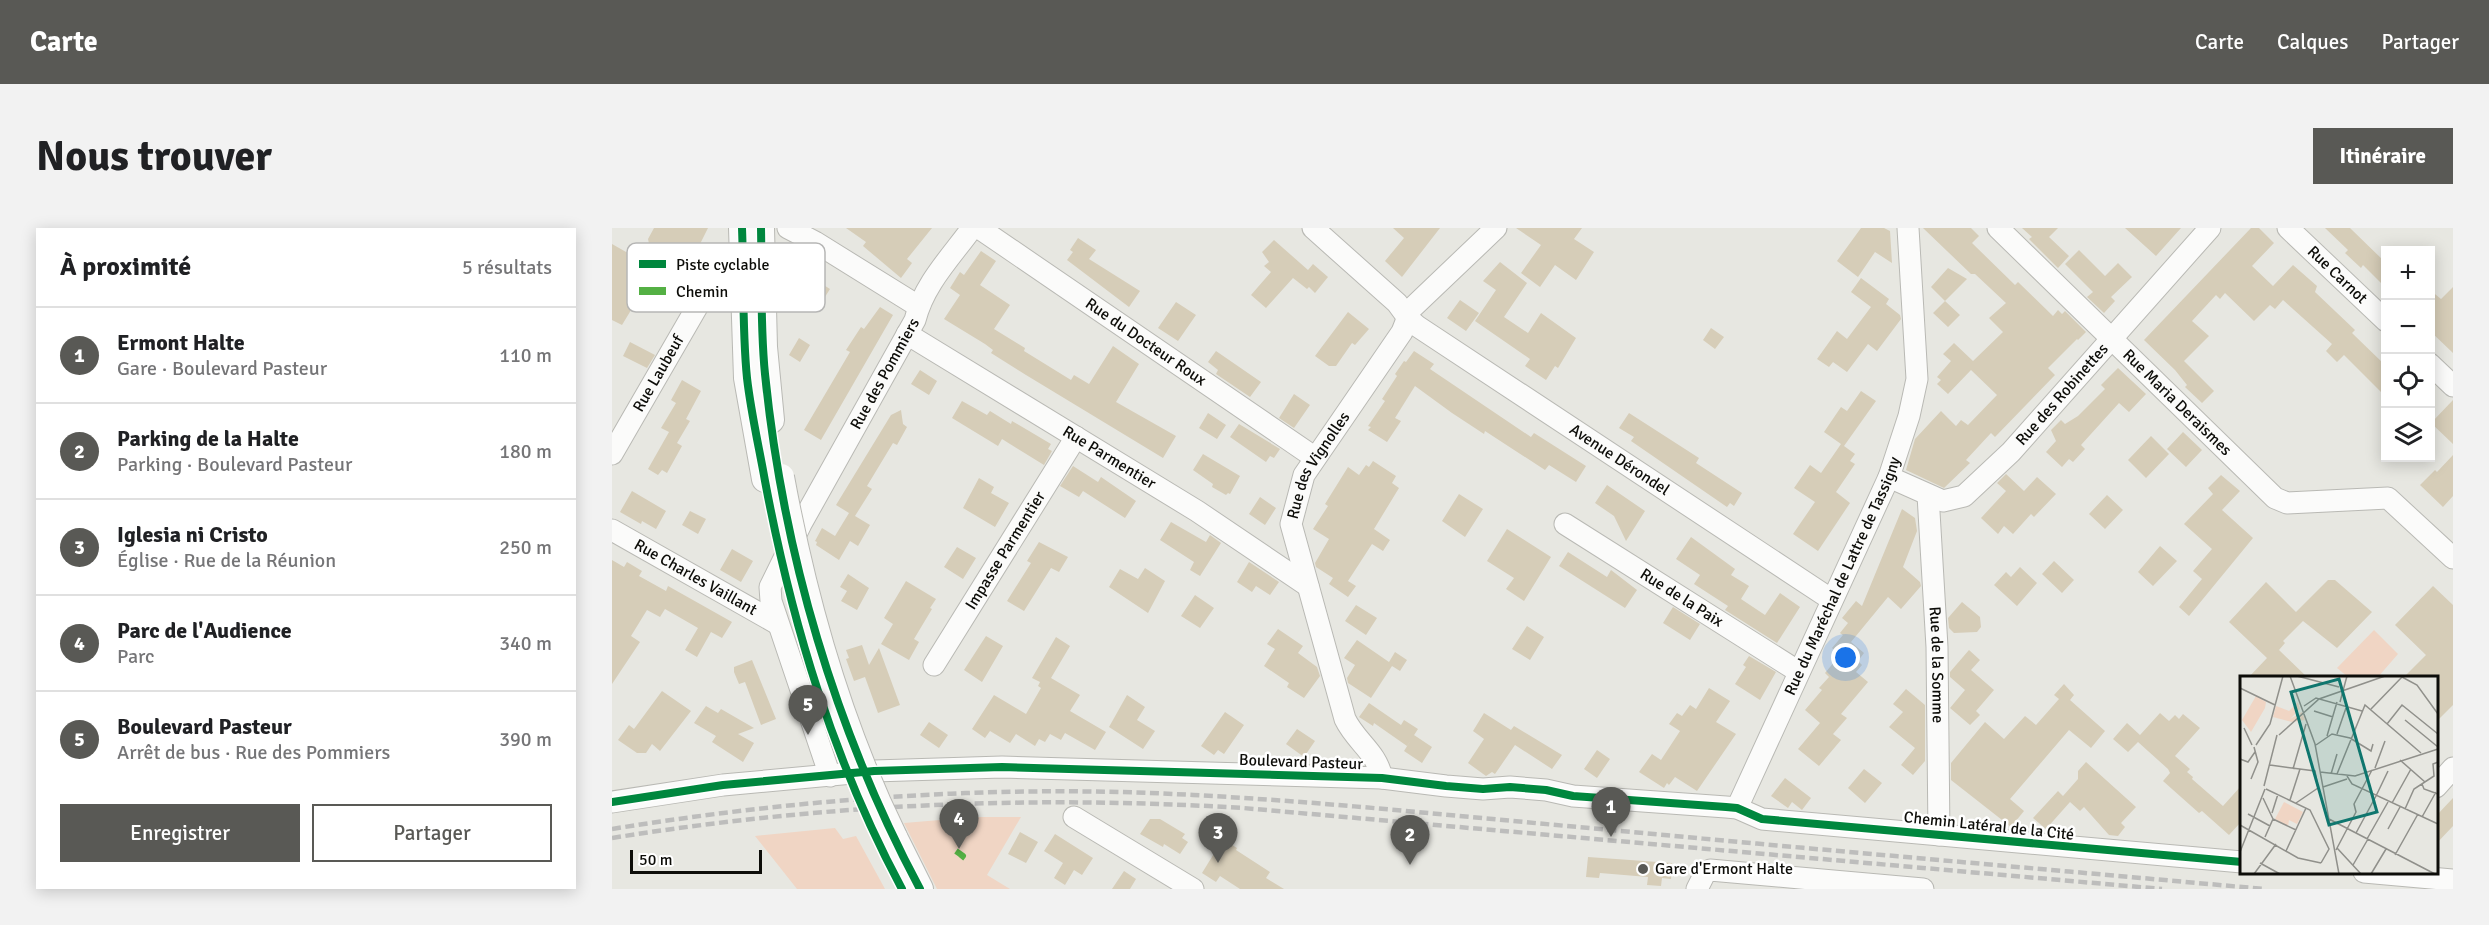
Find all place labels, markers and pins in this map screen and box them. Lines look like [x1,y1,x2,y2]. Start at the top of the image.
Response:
pin: 5 [788,686,828,735]
pin: 1 [1592,788,1630,837]
pin: 4 [940,800,978,849]
pin: 3 [1198,814,1238,863]
pin: 2 [1390,816,1430,865]
place label: Gare d'Ermont Halte [1655,859,1793,879]
marker: Gare d'Ermont Halte [1636,862,1650,876]

